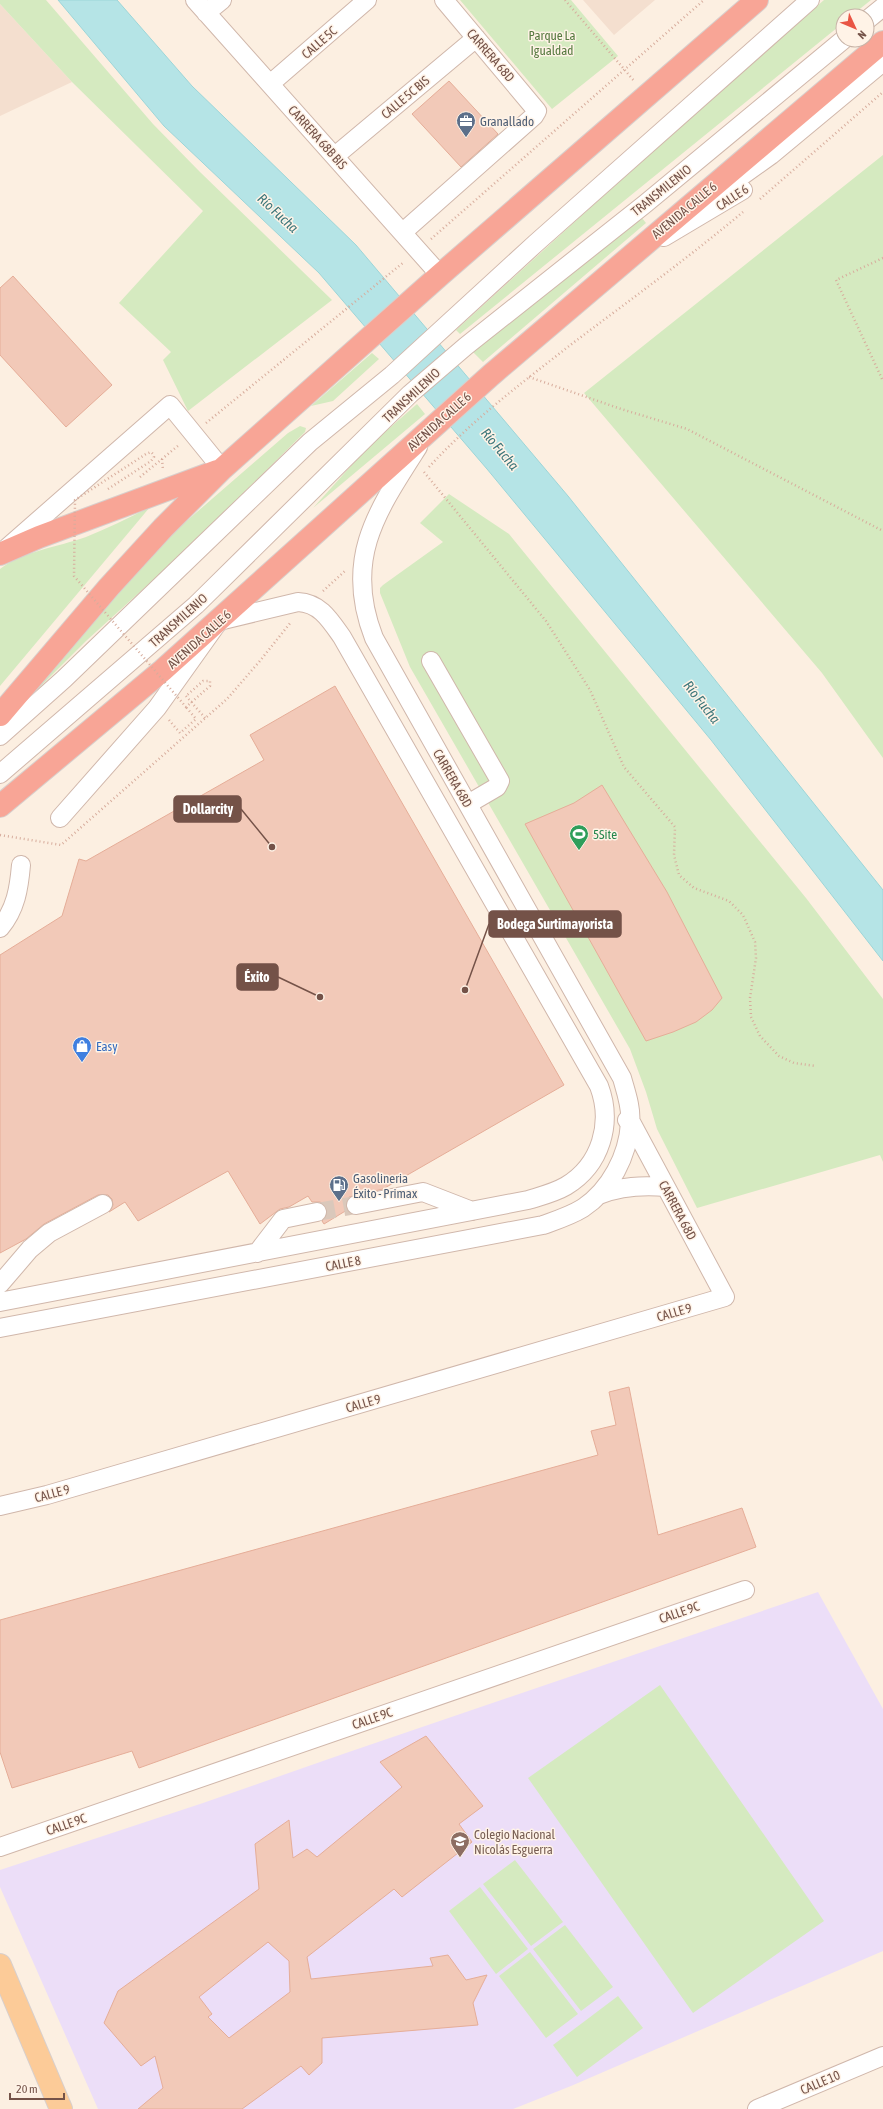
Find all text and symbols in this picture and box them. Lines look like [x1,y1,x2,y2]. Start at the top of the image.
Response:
north arrow [835,8,875,48]
street label: CALLE 5C [299,23,340,62]
street label: CARRERA 68D [464,26,518,85]
park label: Parque La Igualdad [528,28,576,58]
text: N [856,28,869,41]
street label: CALLE 5C BIS [378,73,433,122]
street label: CARRERA 68B BIS [285,102,350,173]
office icon: Granallado [455,110,477,138]
place label: Granallado [480,114,534,129]
street label: TRANSMILENIO [628,161,695,219]
street label: AVENIDA CALLE 6 [649,179,720,242]
street label: CALLE 6 [713,181,751,213]
water label: Río Fucha [254,190,302,236]
street label: TRANSMILENIO [380,365,443,426]
street label: AVENIDA CALLE 6 [405,389,474,454]
water label: Río Fucha [478,425,522,473]
street label: TRANSMILENIO [146,590,211,650]
street label: AVENIDA CALLE 6 [165,607,234,672]
water label: Río Fucha [680,678,724,727]
street label: CARRERA 68D [430,746,475,810]
callout: Dollarcity [174,796,241,822]
text: Dollarcity [183,801,234,817]
sports icon: 5Site [568,823,590,851]
place label: 5Site [593,827,617,842]
callout: Bodega Surtimayorista [489,911,621,937]
text: Bodega Surtimayorista [497,916,613,932]
callout: Éxito [237,964,278,990]
text: Éxito [244,969,270,985]
shop icon: Easy [71,1035,93,1063]
place label: Easy [96,1039,118,1054]
place label: Gasolineria Éxito - Primax [353,1171,418,1201]
fuel station icon: Gasolineria Éxito - Primax [328,1174,350,1202]
street label: CARRERA 68D [656,1178,699,1242]
street label: CALLE 8 [324,1253,362,1274]
street label: CALLE 9 [655,1300,693,1325]
street label: CALLE 9 [344,1391,382,1416]
street label: CALLE 9 [33,1482,71,1505]
street label: CALLE 9C [657,1599,701,1626]
street label: CALLE 9C [350,1705,394,1732]
street label: CALLE 9C [44,1811,88,1838]
place label: Colegio Nacional Nicolás Esguerra [474,1827,556,1857]
school or university icon: Colegio Nacional Nicolás Esguerra [449,1830,471,1858]
street label: CALLE 10 [798,2067,842,2098]
scale bar [10,2075,64,2101]
text: 20 m [16,2082,38,2096]

